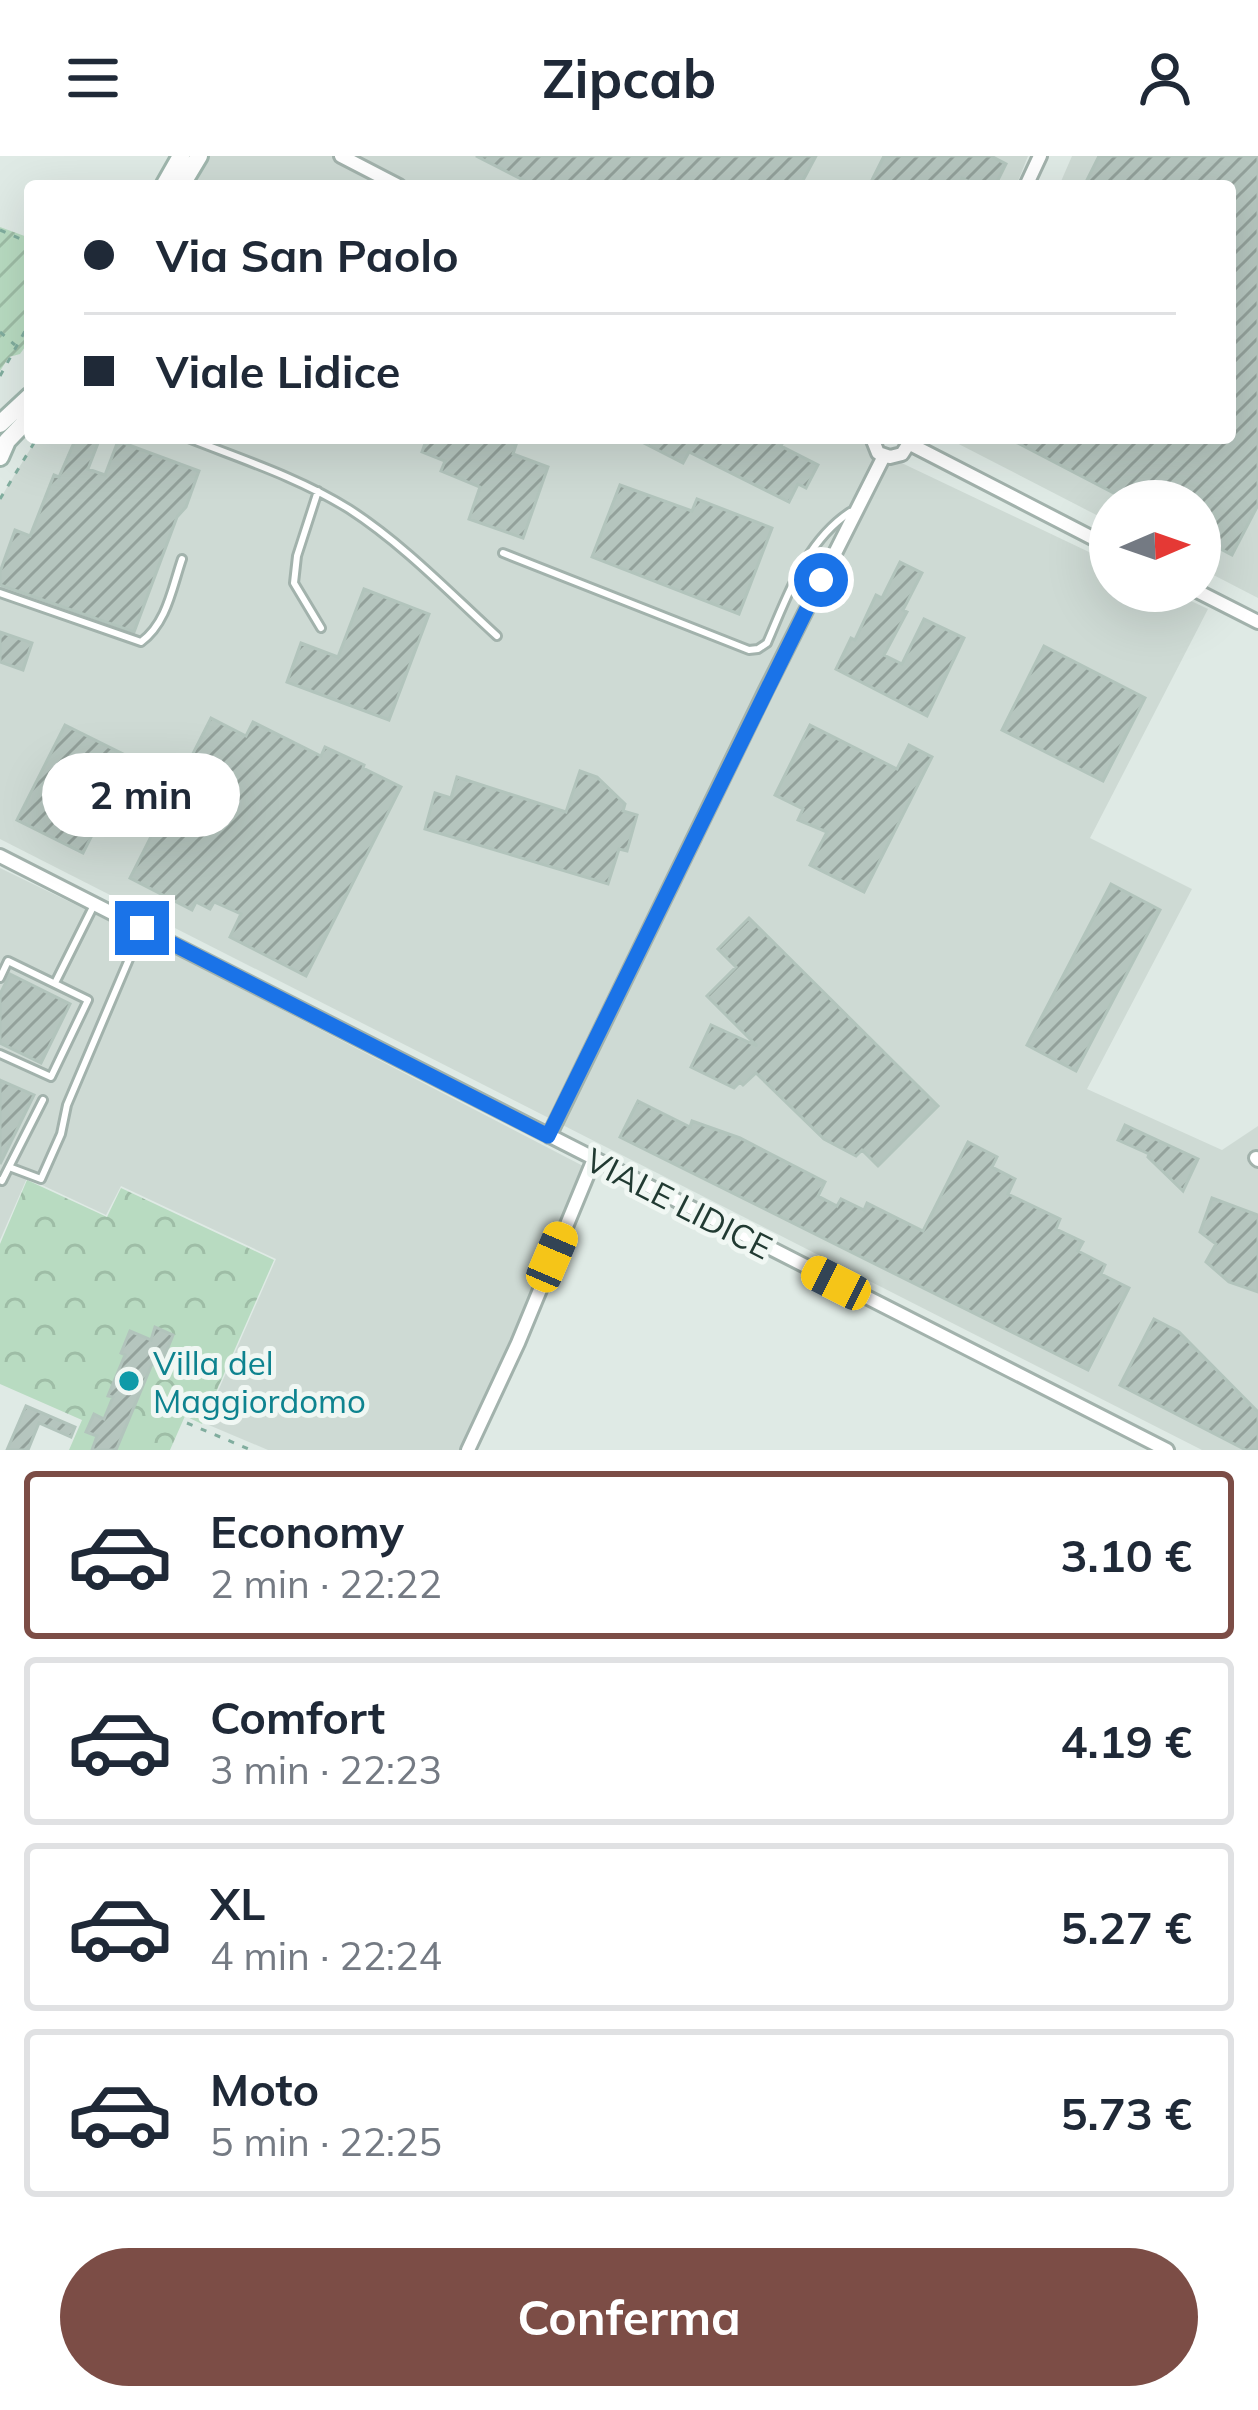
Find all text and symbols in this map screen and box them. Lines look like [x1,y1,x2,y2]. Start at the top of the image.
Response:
text: Zipcab [542,44,716,112]
icon: menu [60,45,126,111]
icon: person [1132,45,1198,111]
text: Via San Paolo [156,227,459,283]
text: Viale Lidice [156,343,400,399]
north arrow [1089,480,1221,612]
map controls [1089,480,1221,612]
route start [794,553,848,607]
callout: 2 min [43,754,241,838]
text: 2 min [90,770,192,819]
route end [115,901,169,955]
street label: VIALE LIDICE [579,1139,779,1267]
car [521,1217,583,1297]
car [796,1251,876,1315]
place label: Villa del Maggiordomo [153,1342,366,1421]
marker: Villa del Maggiordomo [116,1368,142,1394]
icon: car [66,1501,174,1609]
text: Economy [210,1503,404,1559]
text: 3.10 € [1061,1527,1192,1583]
text: 2 min · 22:22 [210,1559,442,1608]
icon: car [66,1687,174,1795]
text: Comfort [210,1689,385,1745]
text: 4.19 € [1061,1713,1192,1769]
text: 3 min · 22:23 [210,1745,442,1794]
icon: car [66,1873,174,1981]
text: XL [210,1875,265,1931]
text: 5.27 € [1061,1899,1192,1955]
text: 4 min · 22:24 [210,1931,442,1980]
icon: car [66,2059,174,2167]
text: Moto [210,2061,319,2117]
text: 5.73 € [1061,2085,1192,2141]
text: 5 min · 22:25 [210,2117,442,2166]
button: Conferma [60,2248,1198,2386]

